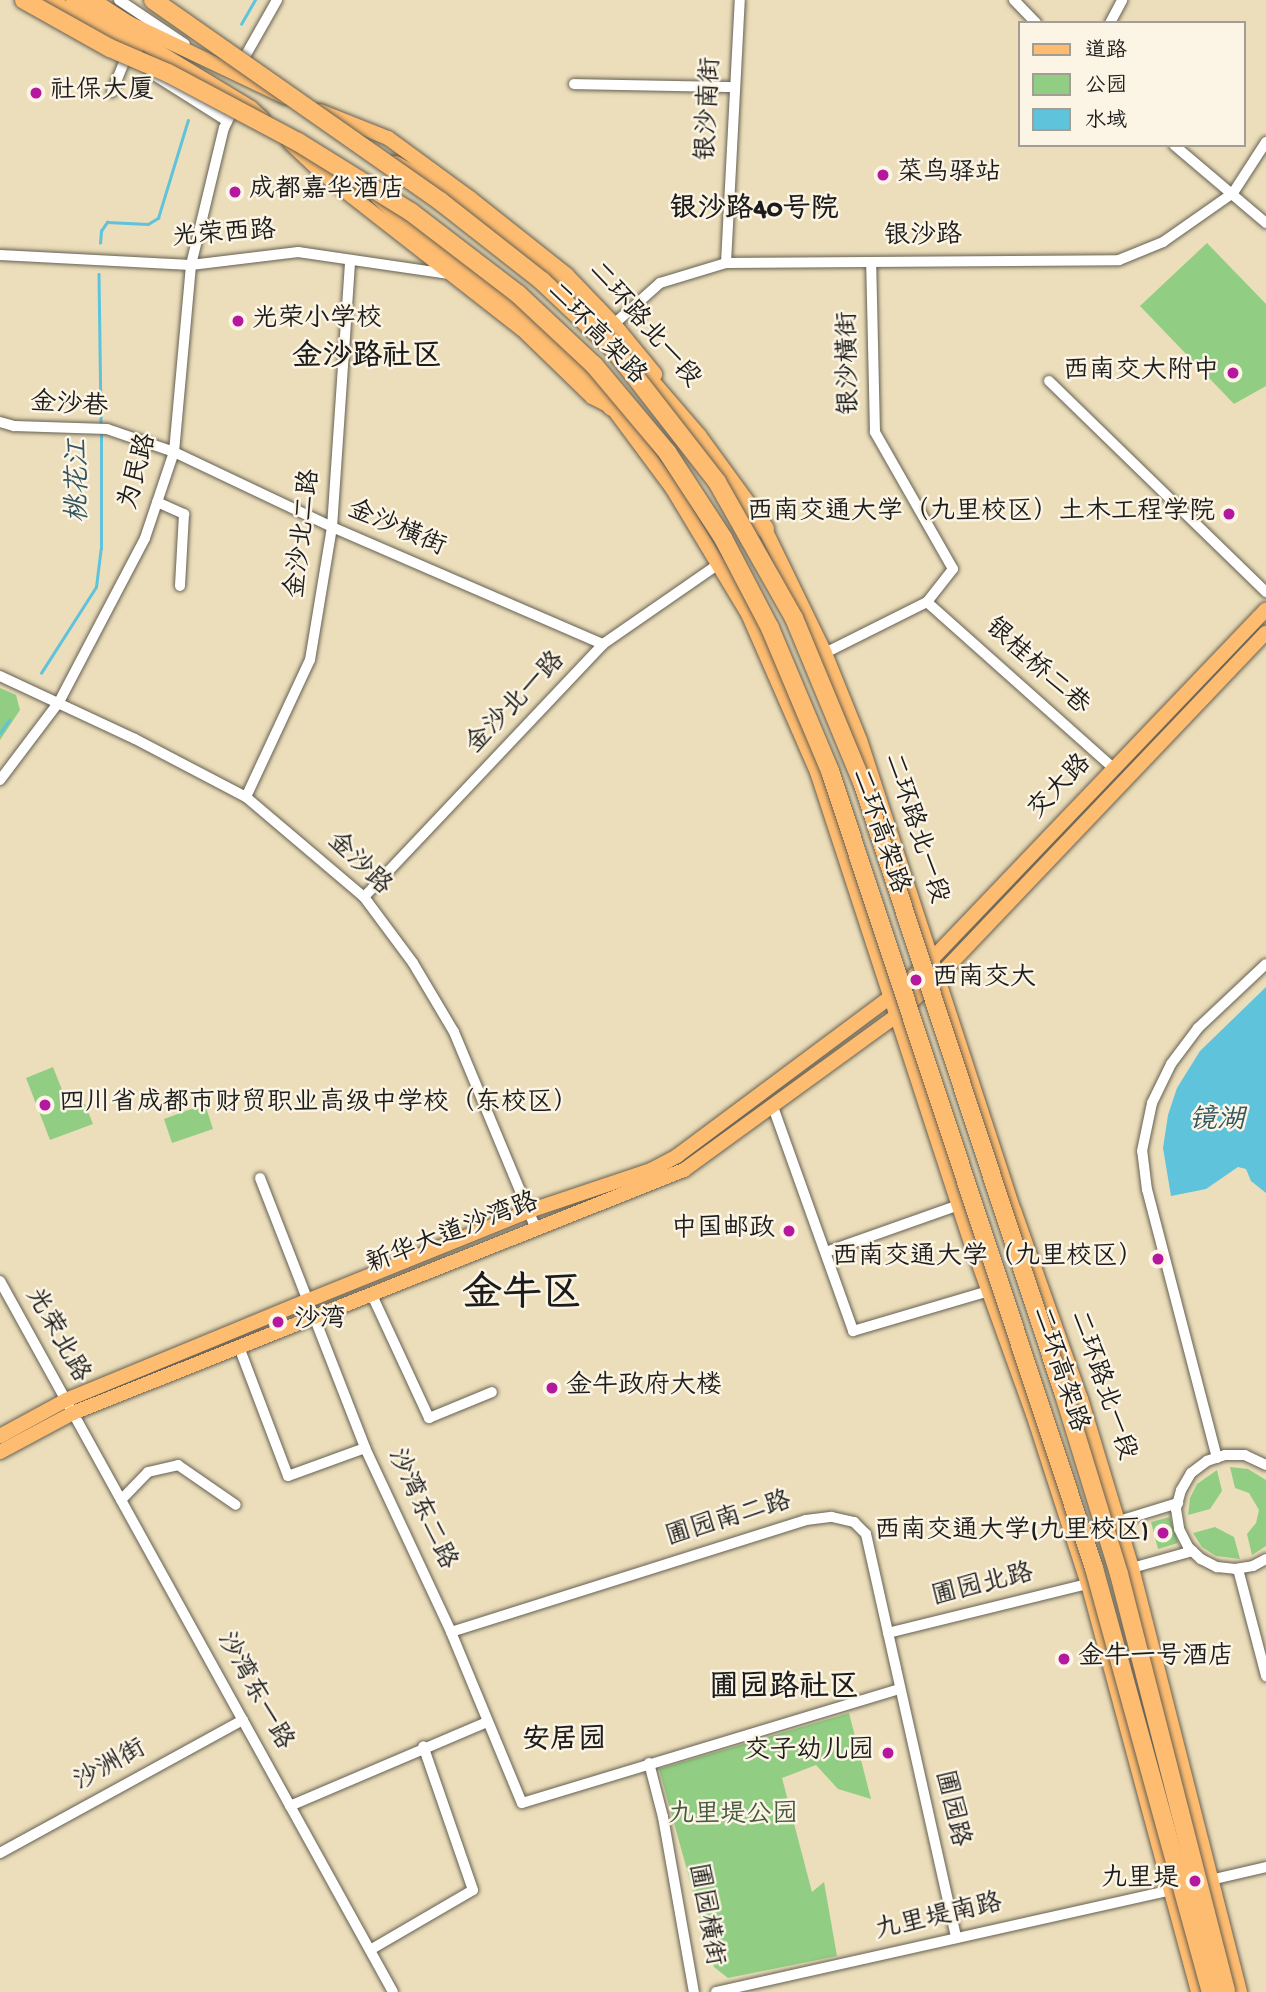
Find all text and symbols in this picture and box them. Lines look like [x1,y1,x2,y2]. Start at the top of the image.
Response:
legend [1018,21,1245,147]
text: 道路 [1085,40,1127,65]
street label: 银沙南街 [693,56,729,162]
text: 公园 [1085,75,1127,100]
place label: 社保大厦 [50,77,154,109]
marker: 社保大厦 [28,85,44,101]
text: 水域 [1085,110,1127,135]
place label: 菜鸟驿站 [897,159,1001,191]
marker: 菜鸟驿站 [875,167,891,183]
place label: 成都嘉华酒店 [249,176,405,208]
marker: 成都嘉华酒店 [227,184,243,200]
district label: 银沙路40号院 [669,194,839,228]
street label: 光荣西路 [171,217,277,255]
street label: 银沙路 [884,222,962,254]
street label: 二环路北一段 [580,257,706,395]
street label: 二环高架路 [539,277,651,393]
place label: 光荣小学校 [252,305,382,337]
street label: 银沙横街 [834,311,868,415]
marker: 光荣小学校 [230,313,246,329]
district label: 金沙路社区 [292,341,442,377]
place label: 西南交大附中 [1063,357,1219,389]
marker: 西南交大附中 [1225,365,1241,381]
street label: 金沙巷 [29,389,109,425]
street label: 为民路 [115,430,165,514]
water label: 桃花江 [63,439,97,523]
street label: 金沙北二路 [282,468,328,600]
street label: 金沙横街 [342,495,450,565]
place label: 西南交通大学（九里校区）土木工程学院 [747,498,1215,530]
marker: 西南交通大学（九里校区）土木工程学院 [1221,506,1237,522]
street label: 银桂桥二巷 [977,613,1095,723]
street label: 金沙北一路 [461,646,573,762]
street label: 交大路 [1023,749,1099,827]
street label: 二环路北一段 [875,750,953,908]
street label: 二环高架路 [842,765,914,899]
street label: 金沙路 [319,827,397,903]
place label: 西南交大 [932,964,1036,996]
marker: 西南交大 [906,970,926,990]
place label: 四川省成都市财贸职业高级中学校（东校区） [59,1089,579,1121]
marker: 四川省成都市财贸职业高级中学校（东校区） [37,1097,53,1113]
water label: 镜湖 [1189,1105,1245,1139]
street label: 新华大道沙湾路 [362,1188,544,1282]
place label: 中国邮政 [671,1215,775,1247]
marker: 中国邮政 [781,1223,797,1239]
place label: 西南交通大学（九里校区） [832,1243,1144,1275]
marker: 西南交通大学（九里校区） [1150,1251,1166,1267]
district label: 金牛区 [462,1273,582,1321]
street label: 光荣北路 [17,1283,95,1389]
street label: 二环高架路 [1023,1303,1093,1437]
place label: 沙湾 [294,1306,346,1338]
street label: 二环路北一段 [1061,1307,1141,1465]
marker: 沙湾 [268,1312,288,1332]
place label: 金牛政府大楼 [566,1372,722,1404]
marker: 金牛政府大楼 [544,1380,560,1396]
street label: 沙湾东二路 [378,1444,462,1576]
street label: 圃园南二路 [662,1487,796,1555]
place label: 西南交通大学(九里校区) [874,1517,1149,1549]
marker: 西南交通大学(九里校区) [1155,1525,1171,1541]
street label: 圃园北路 [929,1559,1037,1615]
street label: 沙湾东一路 [208,1628,298,1756]
place label: 金牛一号酒店 [1078,1643,1234,1675]
marker: 金牛一号酒店 [1056,1651,1072,1667]
district label: 圃园路社区 [709,1672,859,1708]
district label: 安居园 [522,1725,606,1759]
street label: 沙洲街 [69,1734,153,1800]
place label: 交子幼儿园 [744,1737,874,1769]
marker: 交子幼儿园 [880,1745,896,1761]
street label: 圃园路 [926,1767,974,1851]
park label: 九里堤公园 [668,1801,798,1833]
street label: 圃园横街 [680,1861,728,1969]
place label: 九里堤 [1101,1865,1179,1897]
marker: 九里堤 [1185,1871,1205,1891]
street label: 九里堤南路 [872,1889,1006,1949]

